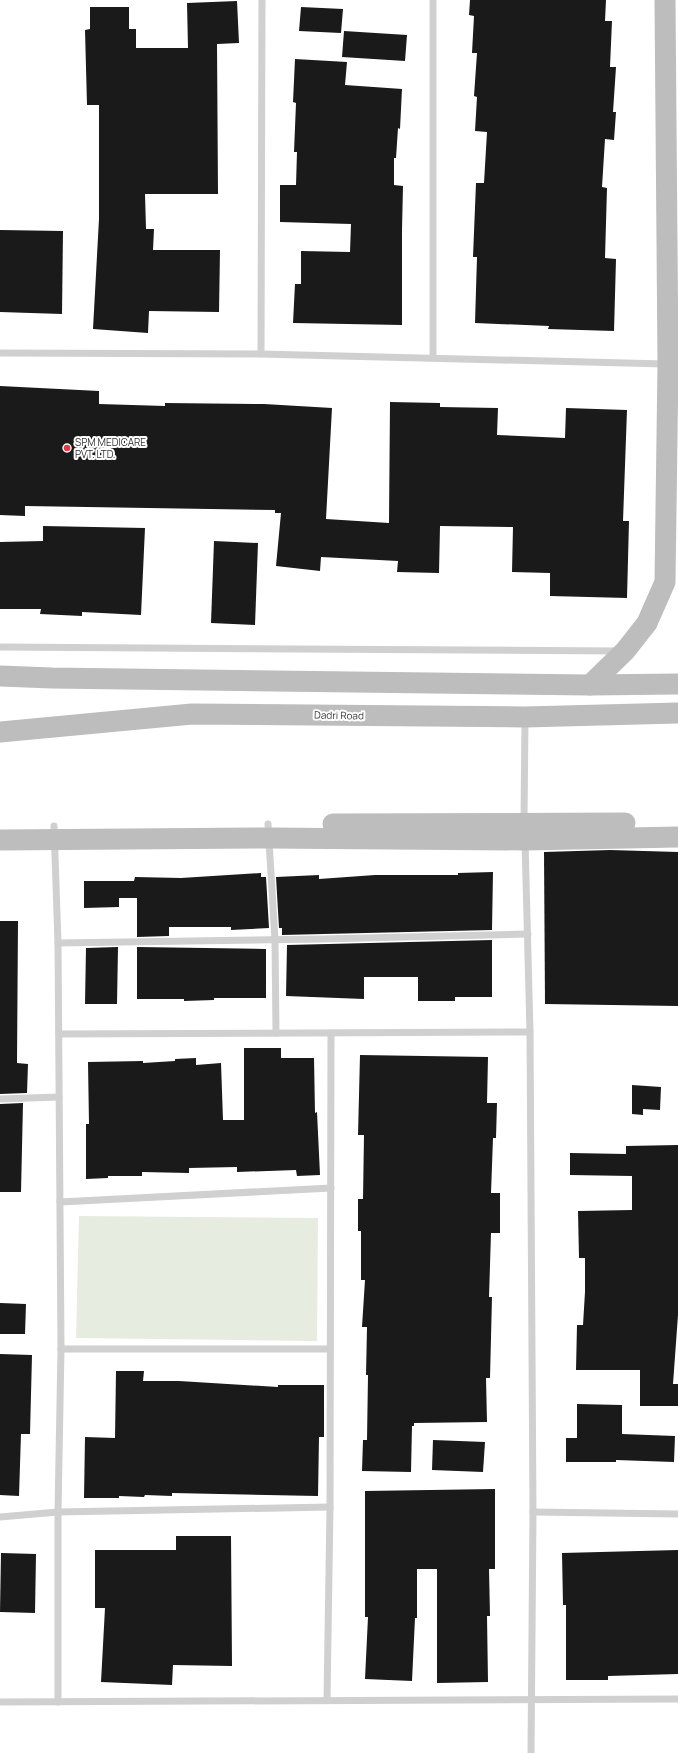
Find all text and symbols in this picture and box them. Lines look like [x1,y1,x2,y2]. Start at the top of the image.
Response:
place label: SPM MEDICARE PVT. LTD. [75,435,146,461]
marker: SPM MEDICARE PVT. LTD. [62,443,72,453]
street label: Dadri Road [314,708,364,722]

